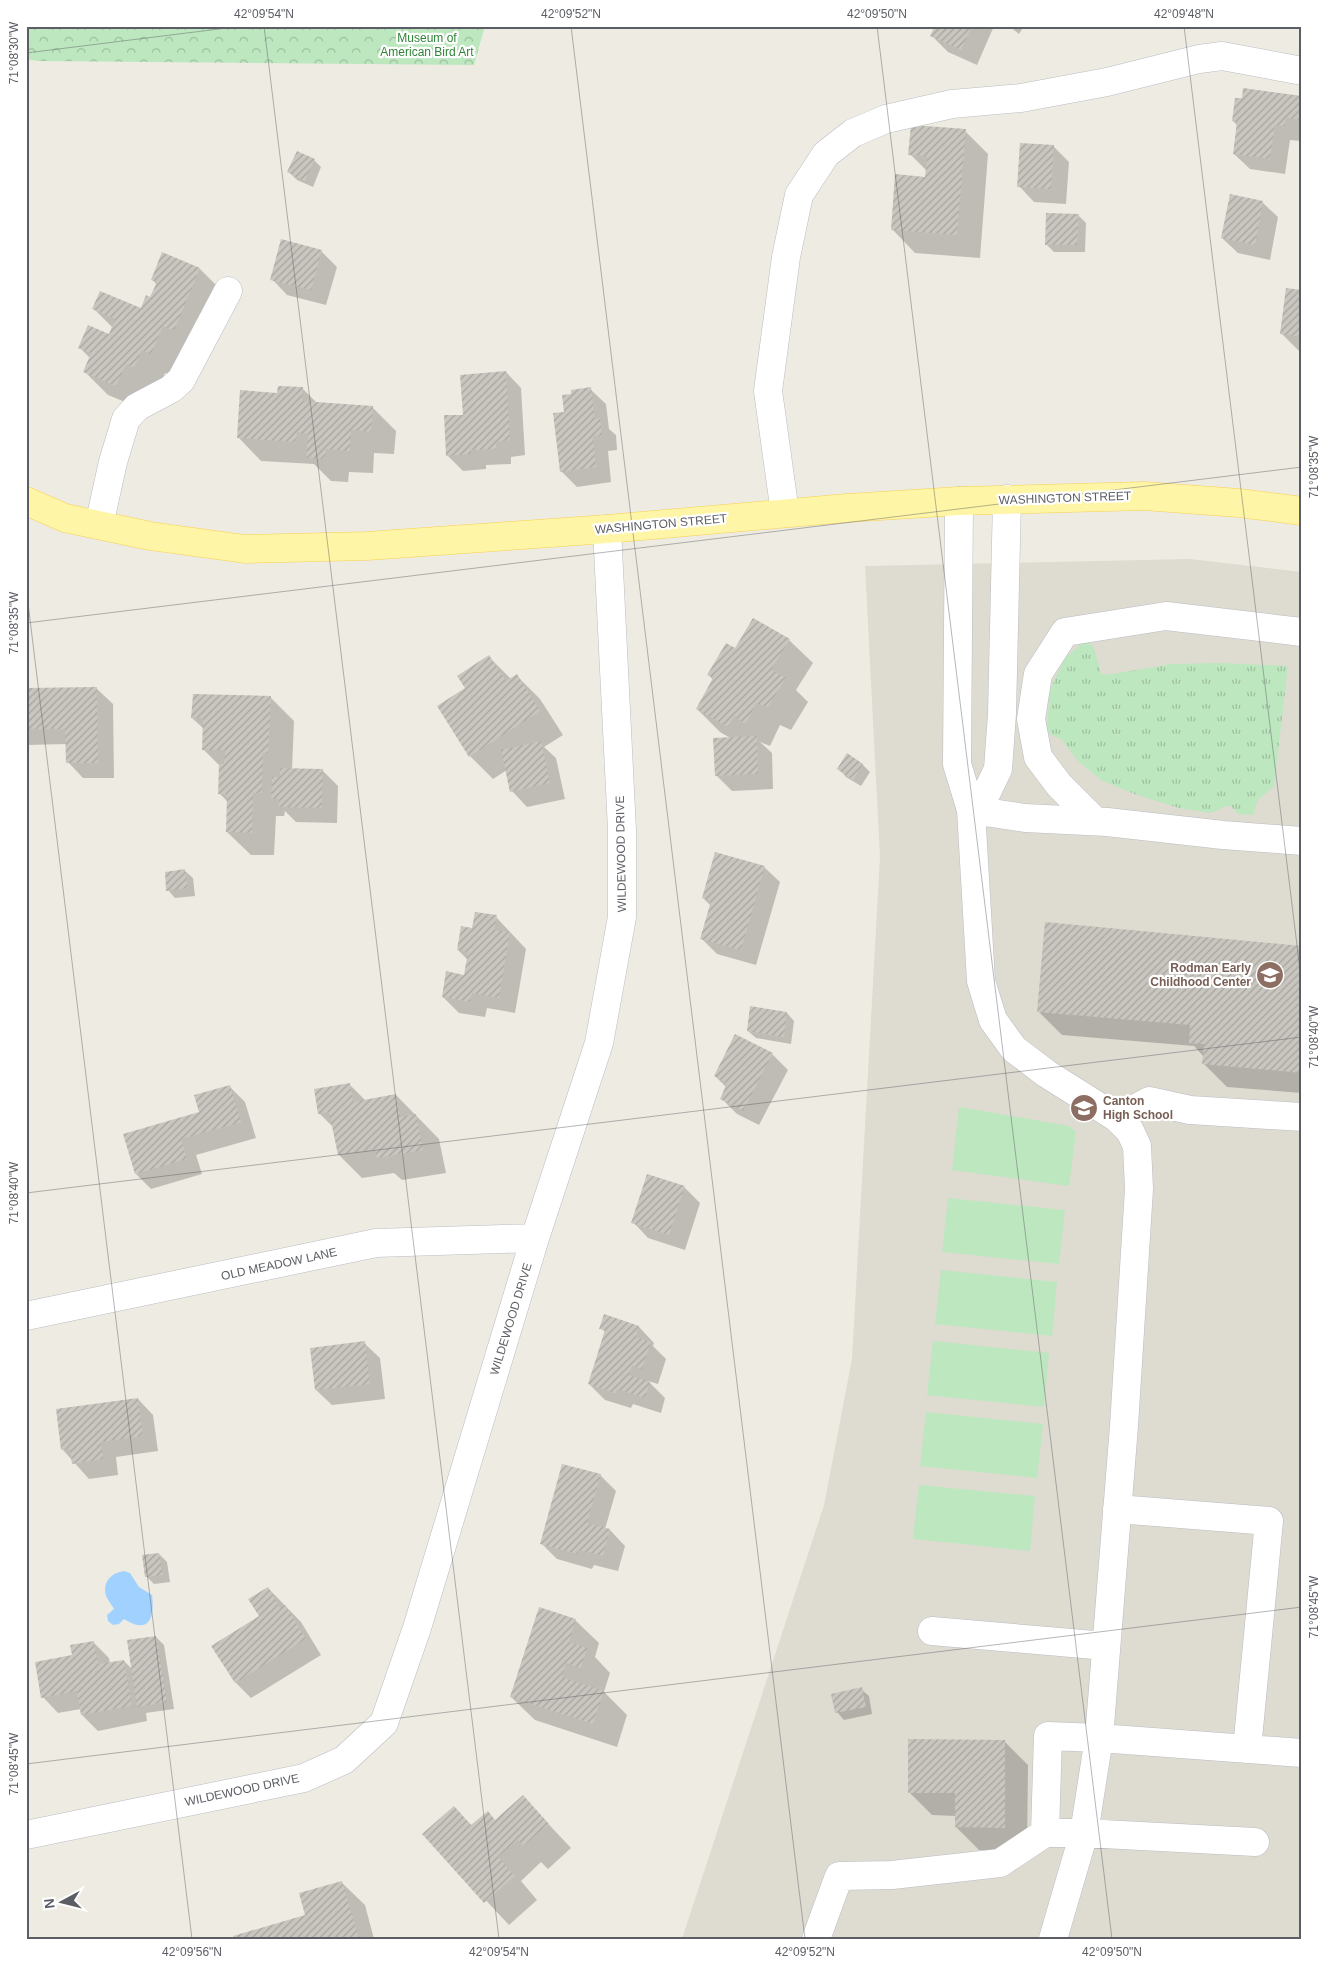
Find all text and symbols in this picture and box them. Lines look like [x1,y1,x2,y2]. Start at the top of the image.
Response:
text: 42°09'54"N [234,7,294,21]
text: 42°09'52"N [541,7,601,21]
text: 42°09'50"N [847,7,907,21]
text: 42°09'48"N [1154,7,1214,21]
text: 71°08'30"W [7,21,21,84]
park label: Museum of American Bird Art [380,31,474,59]
text: 71°08'35"W [1307,435,1321,498]
street label: WASHINGTON STREET [998,489,1132,507]
street label: WASHINGTON STREET [594,511,728,537]
text: 71°08'35"W [7,591,21,654]
street label: WILDEWOOD DRIVE [613,796,629,912]
school or university icon: Rodman Early Childhood Center [1255,960,1285,990]
place label: Rodman Early Childhood Center [1150,961,1251,989]
text: 71°08'40"W [1307,1005,1321,1068]
school or university icon: Canton High School [1069,1093,1099,1123]
place label: Canton High School [1103,1094,1173,1122]
text: 71°08'40"W [7,1161,21,1224]
street label: OLD MEADOW LANE [220,1245,338,1283]
street label: WILDEWOOD DRIVE [487,1261,535,1377]
text: 71°08'45"W [1307,1575,1321,1638]
text: 71°08'45"W [7,1732,21,1795]
street label: WILDEWOOD DRIVE [183,1771,301,1809]
north arrow [38,1878,88,1928]
text: N [41,1898,58,1910]
text: 42°09'56"N [162,1945,222,1959]
text: 42°09'54"N [469,1945,529,1959]
text: 42°09'52"N [775,1945,835,1959]
text: 42°09'50"N [1082,1945,1142,1959]

